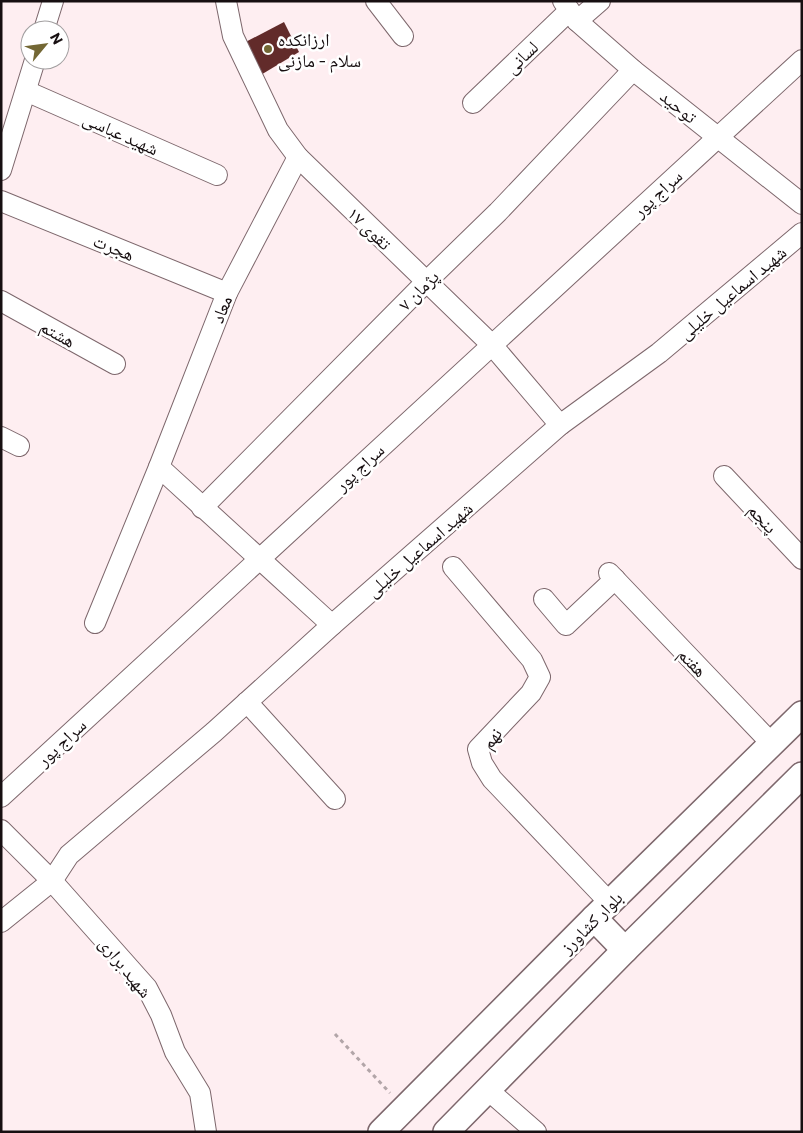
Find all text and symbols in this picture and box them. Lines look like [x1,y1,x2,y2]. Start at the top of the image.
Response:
north arrow [20,20,70,70]
place label: ارزانکده سلام - مازنی [278,28,361,73]
text: N [47,30,67,47]
street label: لسانی [500,36,543,79]
marker: ارزانکده سلام - مازنی [262,43,274,55]
street label: توحید [656,85,702,128]
street label: شهید عباسی [79,107,162,160]
street label: سراج پور [627,165,688,224]
street label: تقوی ۱۷ [343,202,396,255]
street label: هجرت [90,229,138,265]
street label: شهید اسماعیل خلیلی [674,240,791,344]
street label: پژمان ۷ [393,265,444,316]
street label: معاد [206,292,236,326]
street label: هشتم [35,314,80,353]
street label: سراج پور [329,439,390,498]
street label: شهید اسماعیل خلیلی [361,497,477,602]
street label: پنجم [742,498,782,539]
street label: هفتم [672,643,712,683]
street label: سراج پور [31,714,92,773]
street label: نهم [476,723,508,754]
street label: بلوار کشاورز [555,886,627,959]
street label: شهید براری [94,932,157,1002]

